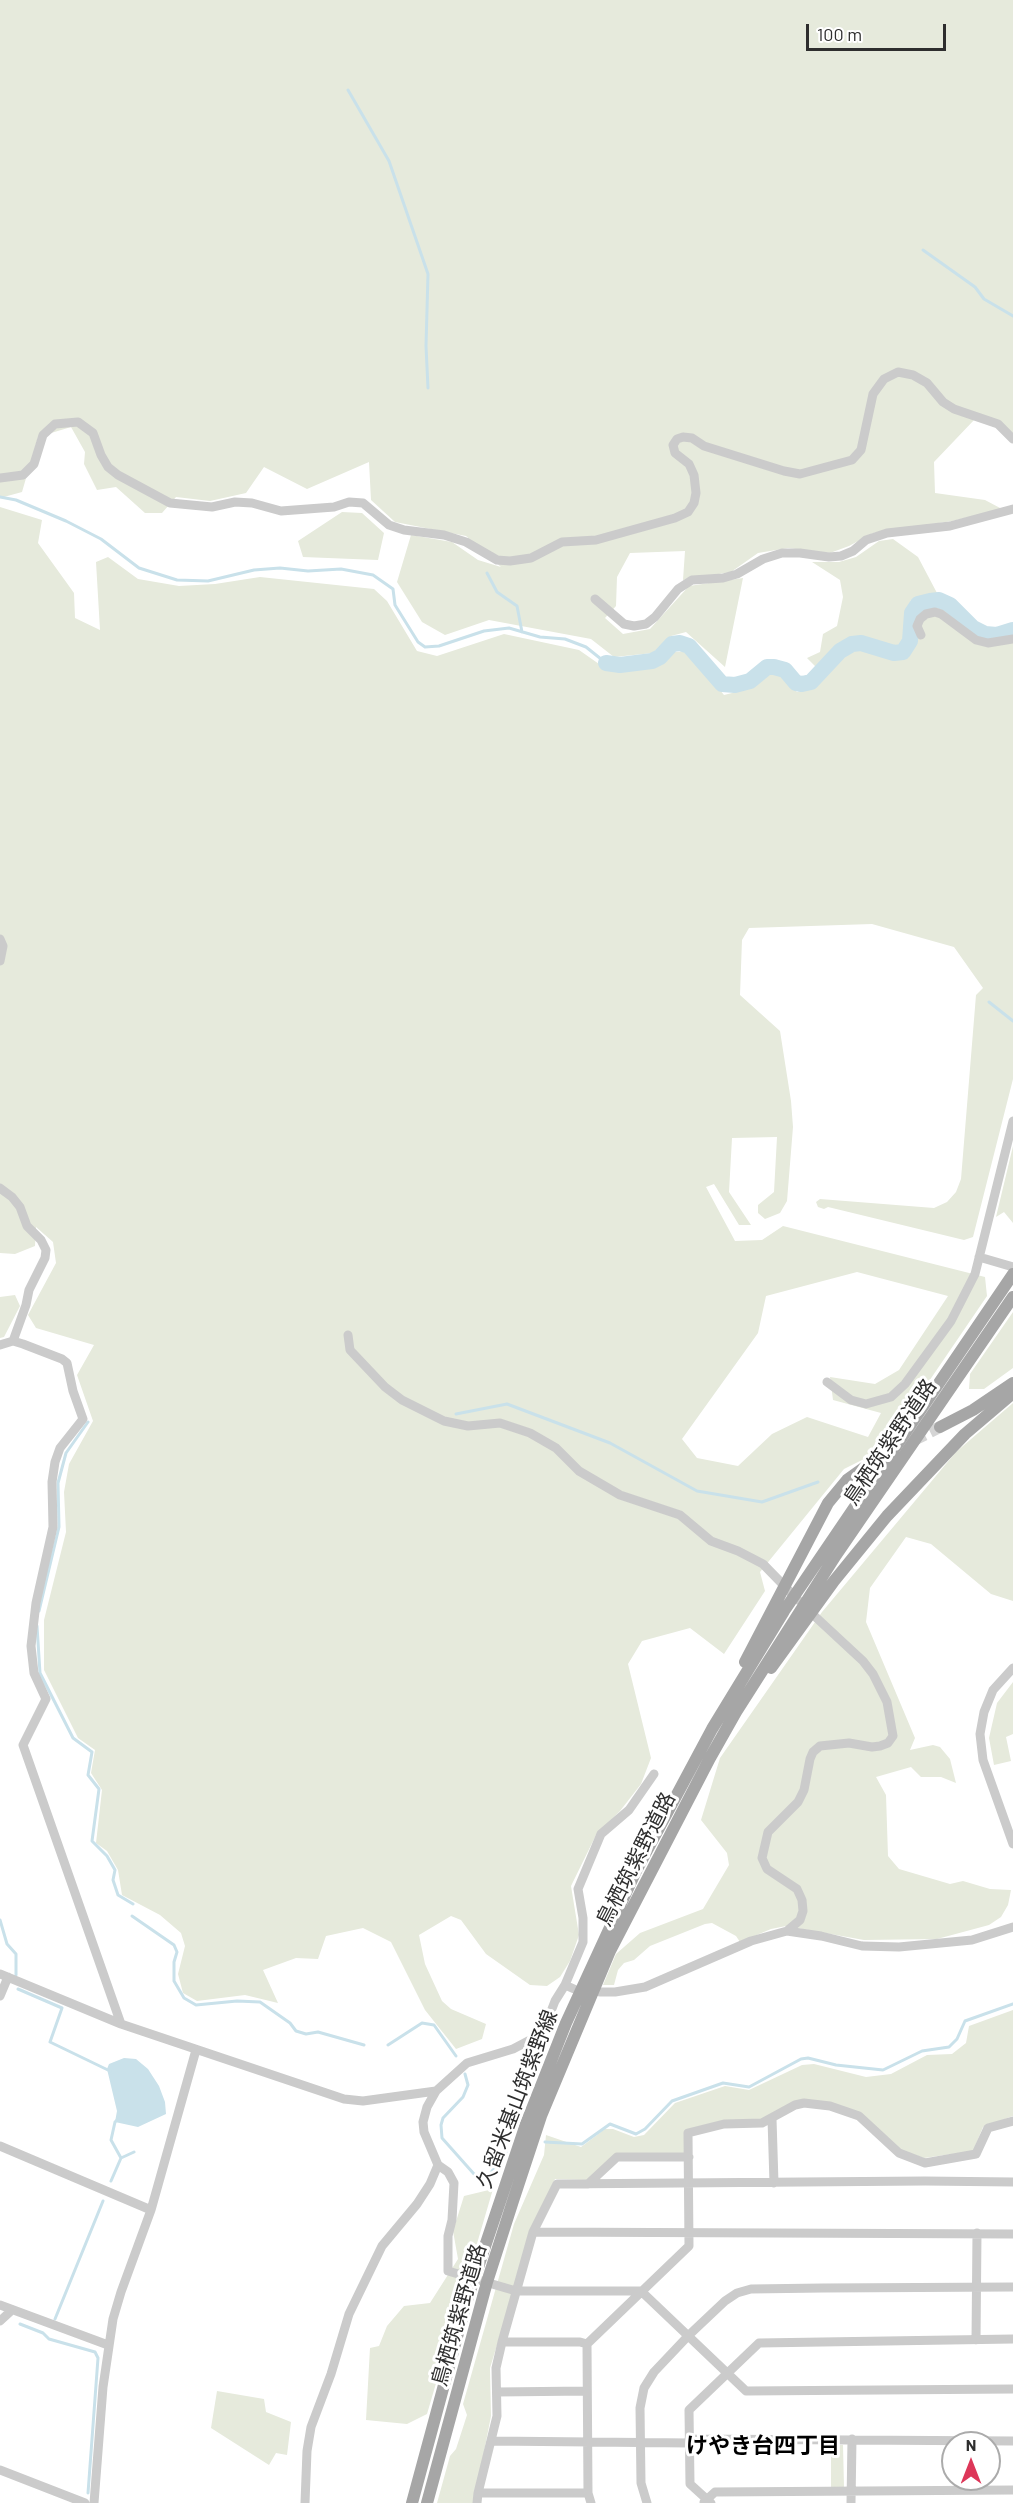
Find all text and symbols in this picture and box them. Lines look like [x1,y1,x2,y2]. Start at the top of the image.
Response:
scale bar [809,12,948,50]
text: 100 m [817,23,862,45]
street label: 鳥栖筑紫野道路 [838,1374,942,1510]
street label: 鳥栖筑紫野道路 [591,1788,681,1930]
street label: 久留米基山筑紫野線 [471,2006,563,2192]
street label: 鳥栖筑紫野道路 [427,2241,491,2389]
north arrow [941,2431,1001,2491]
district label: けやき台四丁目 [686,2433,840,2459]
text: N [966,2435,976,2454]

